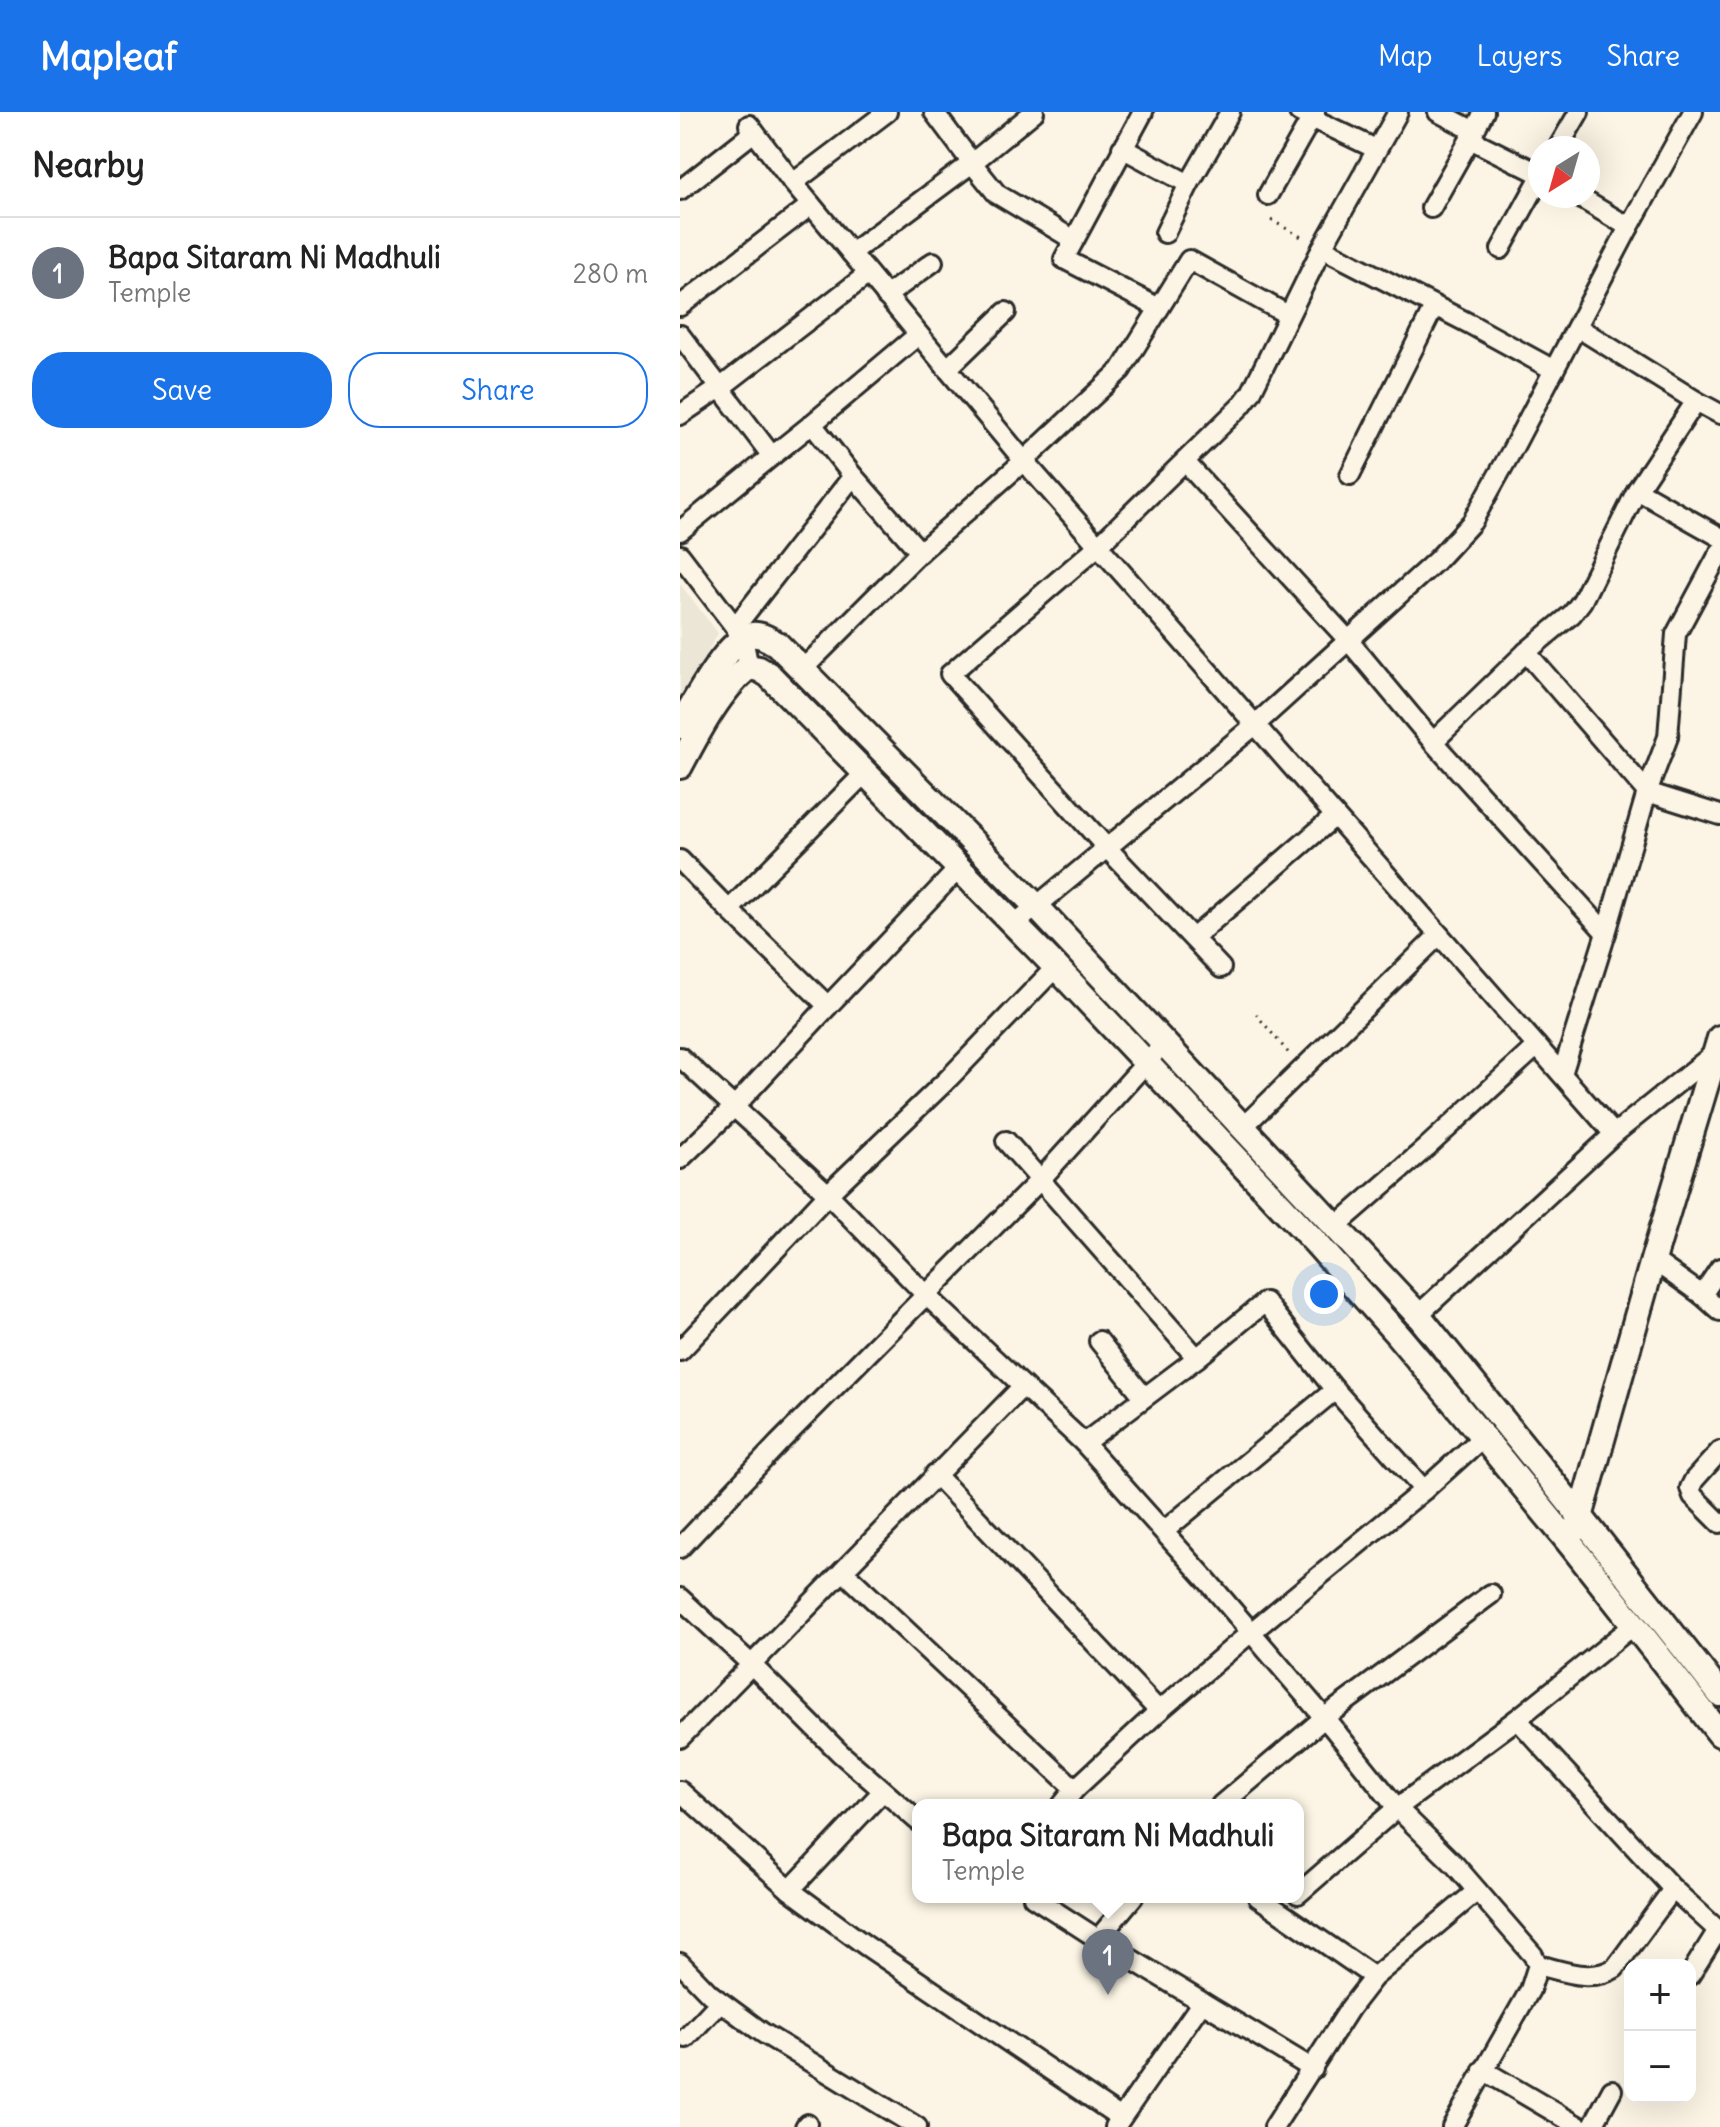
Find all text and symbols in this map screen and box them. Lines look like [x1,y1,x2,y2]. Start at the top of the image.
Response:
text: Mapleaf [40,33,177,80]
text: Map [1378,38,1433,74]
text: Layers [1477,38,1563,74]
text: Share [1607,38,1680,74]
north arrow [1528,136,1600,208]
text: Nearby [32,143,145,186]
text: Bapa Sitaram Ni Madhuli [108,238,441,276]
text: 1 [53,257,63,290]
text: 280 m [573,257,648,290]
text: Temple [108,276,191,309]
button: Save [32,352,332,428]
button: Share [348,352,648,428]
your location [1304,1274,1344,1314]
popup [912,1799,1304,1903]
text: Bapa Sitaram Ni Madhuli [942,1816,1274,1854]
text: Temple [942,1854,1025,1887]
pin: 1 [1082,1929,1134,1995]
map controls [1624,1959,1696,2103]
button: + [1624,1959,1696,2031]
button: − [1624,2031,1696,2103]

